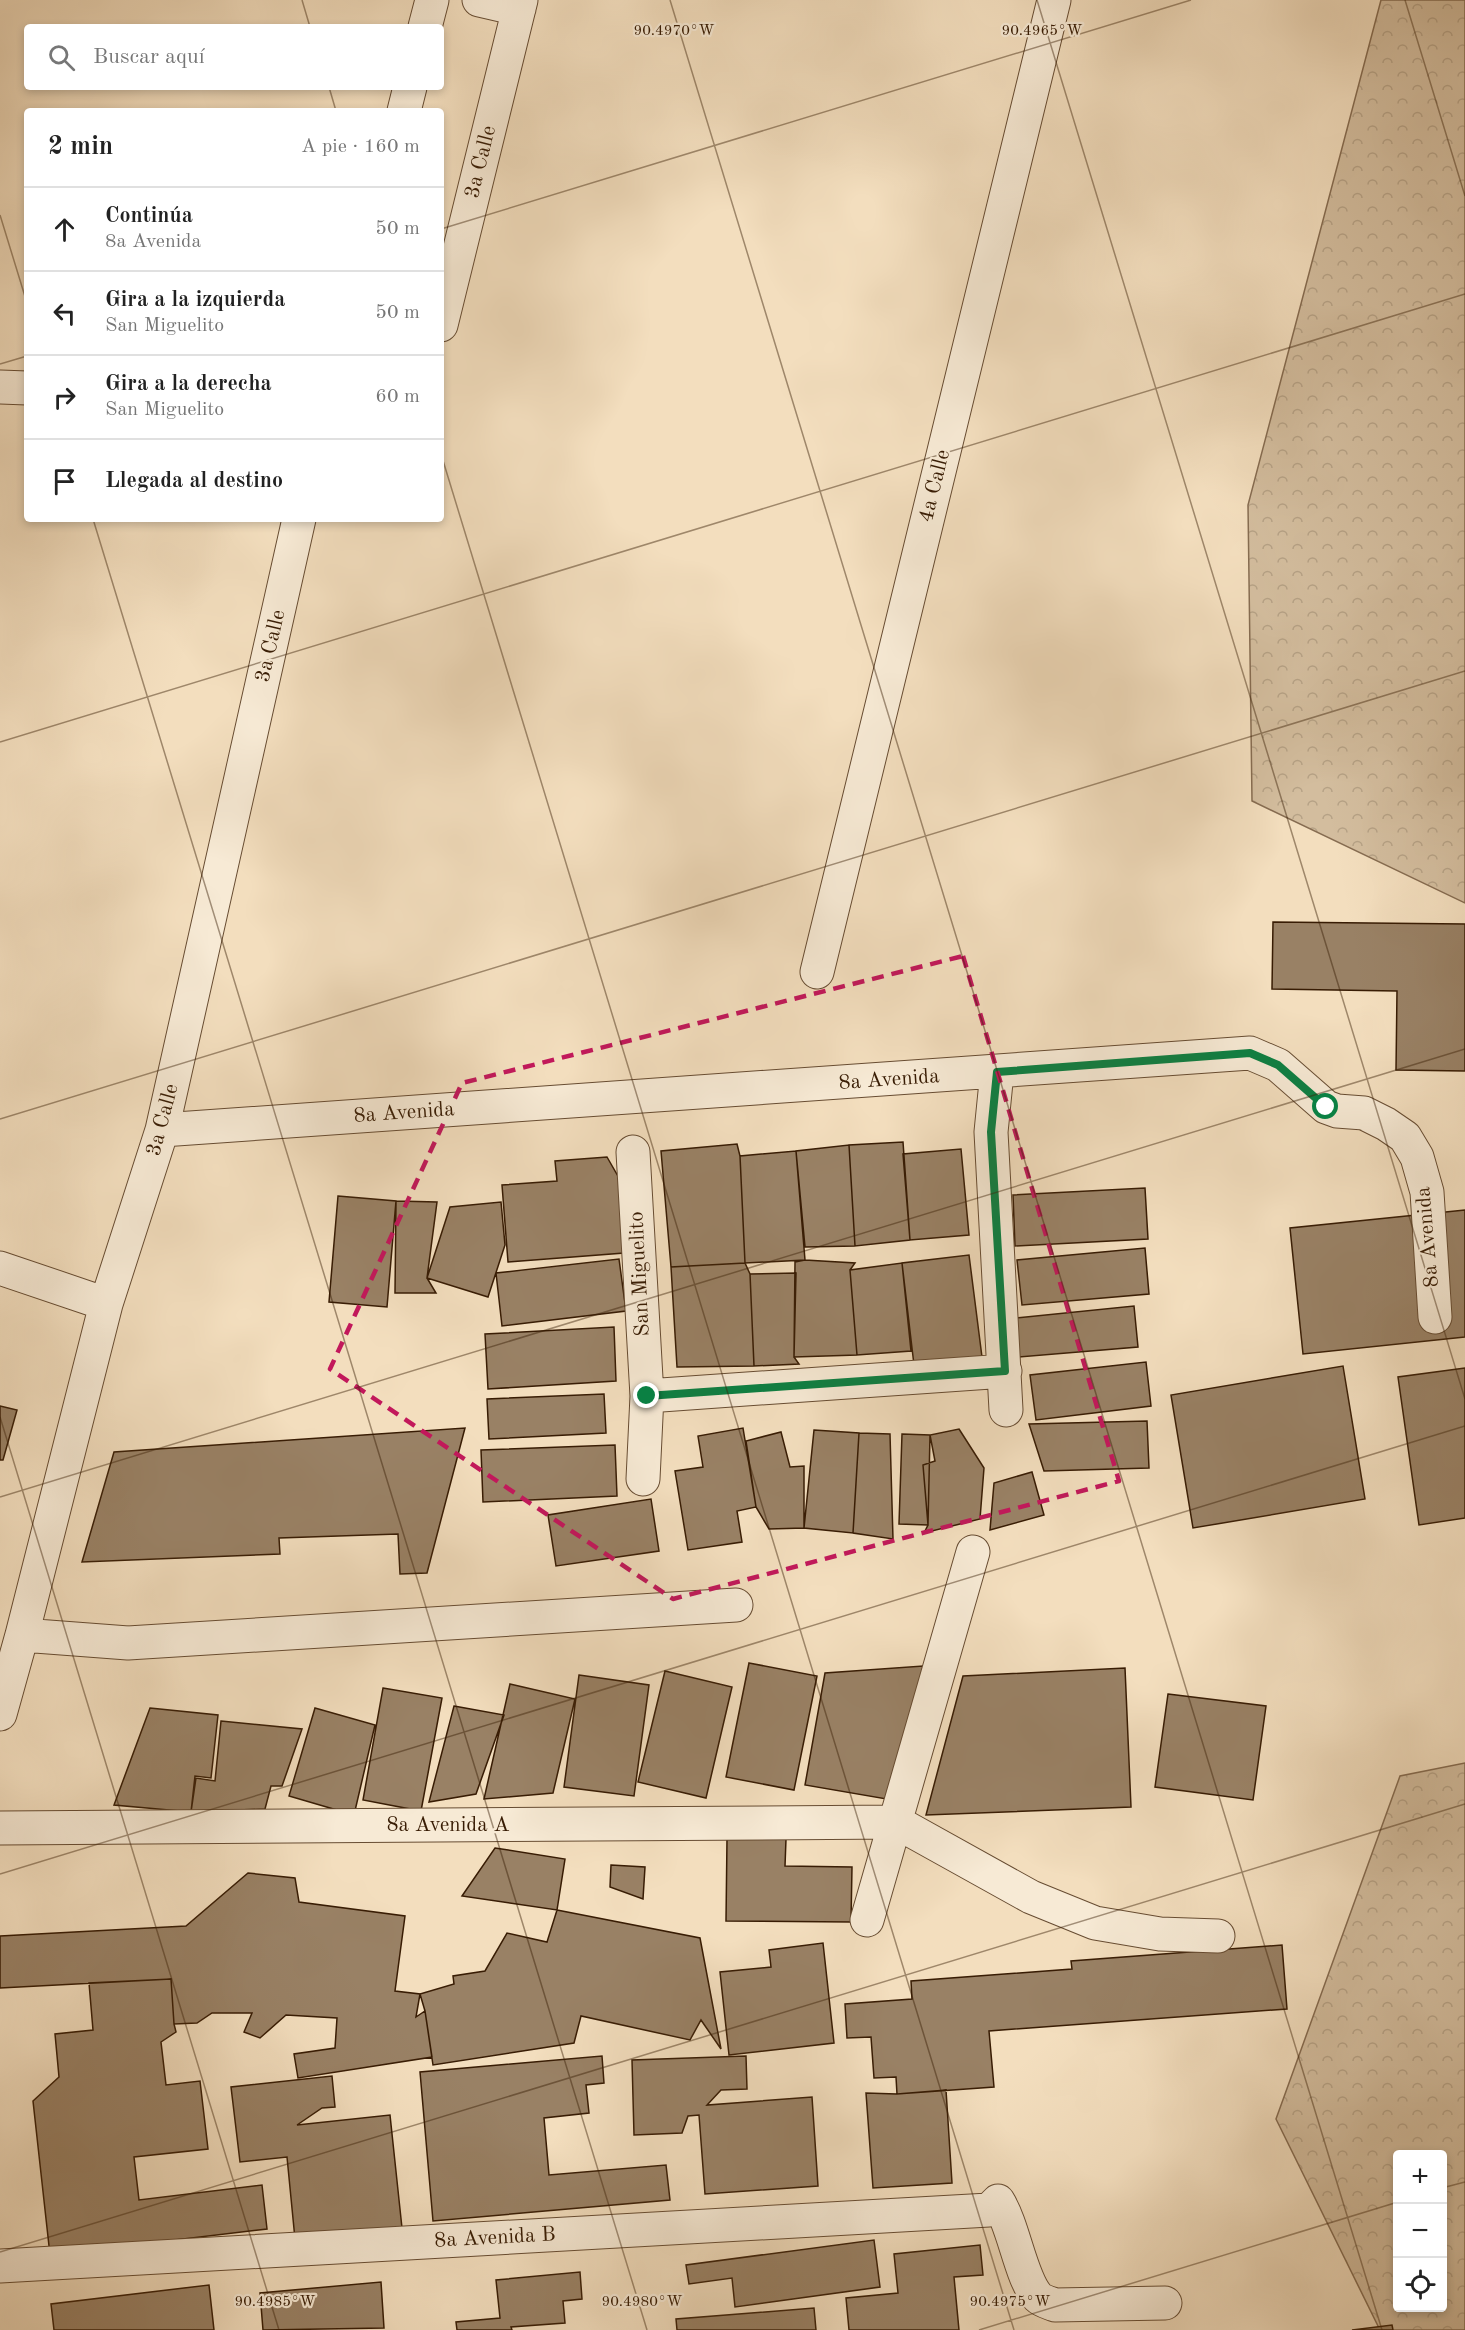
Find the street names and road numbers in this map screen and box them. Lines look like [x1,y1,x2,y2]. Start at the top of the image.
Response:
street label: 3a Calle [462,124,500,200]
street label: 4a Calle [916,448,954,524]
street label: 3a Calle [252,608,290,684]
street label: 8a Avenida [838,1066,940,1094]
street label: 3a Calle [143,1082,183,1158]
street label: 8a Avenida [353,1099,455,1127]
street label: 8a Avenida [1413,1186,1443,1288]
street label: San Miguelito [626,1211,654,1337]
street label: 8a Avenida A [386,1815,510,1836]
street label: 8a Avenida B [434,2224,556,2252]

